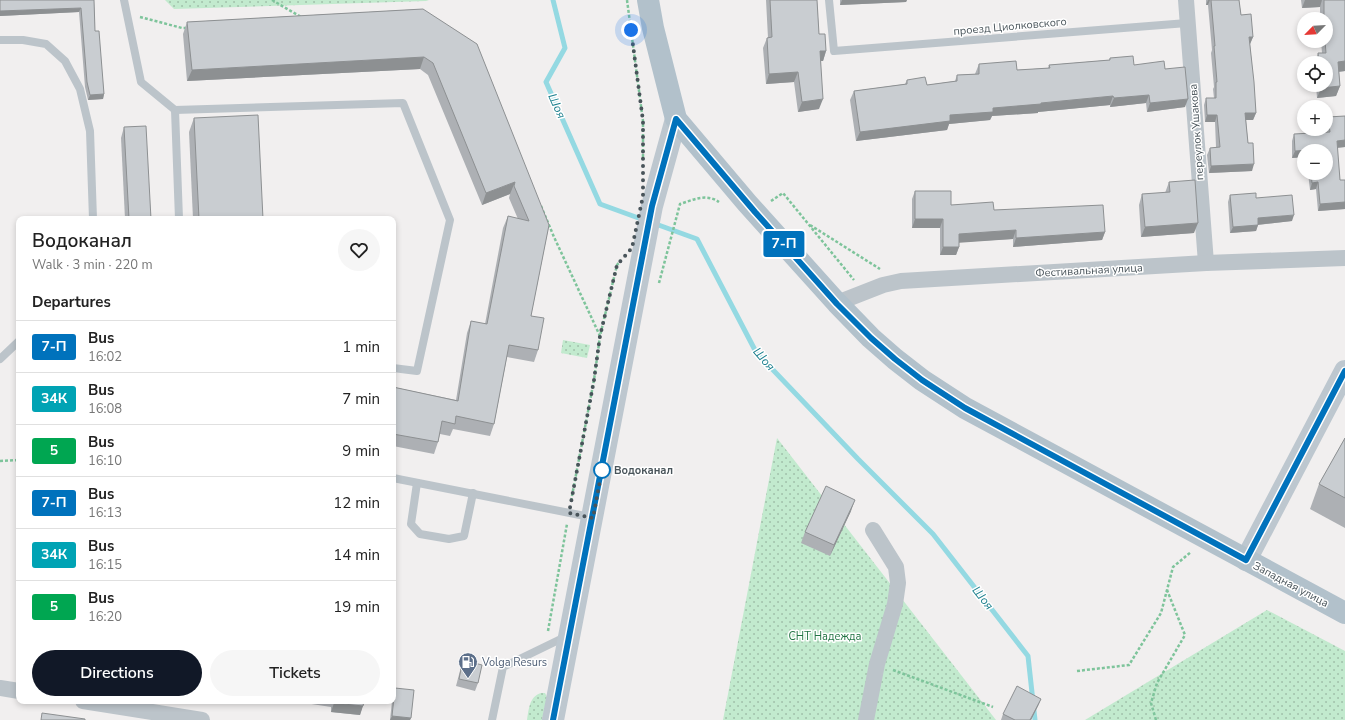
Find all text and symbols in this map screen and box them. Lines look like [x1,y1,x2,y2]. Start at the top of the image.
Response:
north arrow [1297,12,1333,48]
map controls [1297,12,1333,180]
street label: проезд Циолковского [953,14,1067,39]
your location [621,20,641,40]
button: locate [1297,56,1333,92]
street label: переулок Ушакова [1186,83,1207,181]
water label: Шоя [544,91,570,121]
button: + [1297,100,1333,136]
button: − [1297,144,1333,180]
text: Водоканал [32,228,132,254]
button: heart [338,229,380,271]
line badge: 7-П [761,231,807,257]
text: 7-П [771,234,797,253]
text: Walk · 3 min · 220 m [32,256,153,274]
street label: Фестивальная улица [1035,260,1143,281]
text: Departures [32,292,111,312]
text: Bus [88,328,114,348]
text: 7-П [41,337,67,356]
text: 1 min [342,337,380,357]
water label: Шоя [749,344,779,374]
text: 16:02 [88,348,122,366]
text: Bus [88,380,114,400]
text: 34К [41,389,67,408]
text: 7 min [342,389,380,409]
text: 16:08 [88,400,122,418]
text: Bus [88,432,114,452]
text: 5 [50,441,58,460]
text: 9 min [342,441,380,461]
text: 16:10 [88,452,122,470]
marker: Водоканал [593,461,611,479]
place label: Водоканал [614,463,673,478]
text: Bus [88,484,114,504]
text: 7-П [41,493,67,512]
text: 12 min [333,493,380,513]
text: 16:13 [88,504,122,522]
text: Bus [88,536,114,556]
text: 34К [41,545,67,564]
text: 14 min [333,545,380,565]
text: 16:15 [88,556,122,574]
street label: Западная улица [1250,558,1331,611]
water label: Шоя [969,583,997,613]
text: Bus [88,588,114,608]
text: 5 [50,597,58,616]
text: 19 min [333,597,380,617]
text: 16:20 [88,608,122,626]
park label: СНТ Надежда [788,629,862,644]
button: Directions [32,650,202,696]
button: Tickets [210,650,380,696]
fuel station icon: Volga Resurs [457,651,479,679]
place label: Volga Resurs [481,655,547,670]

